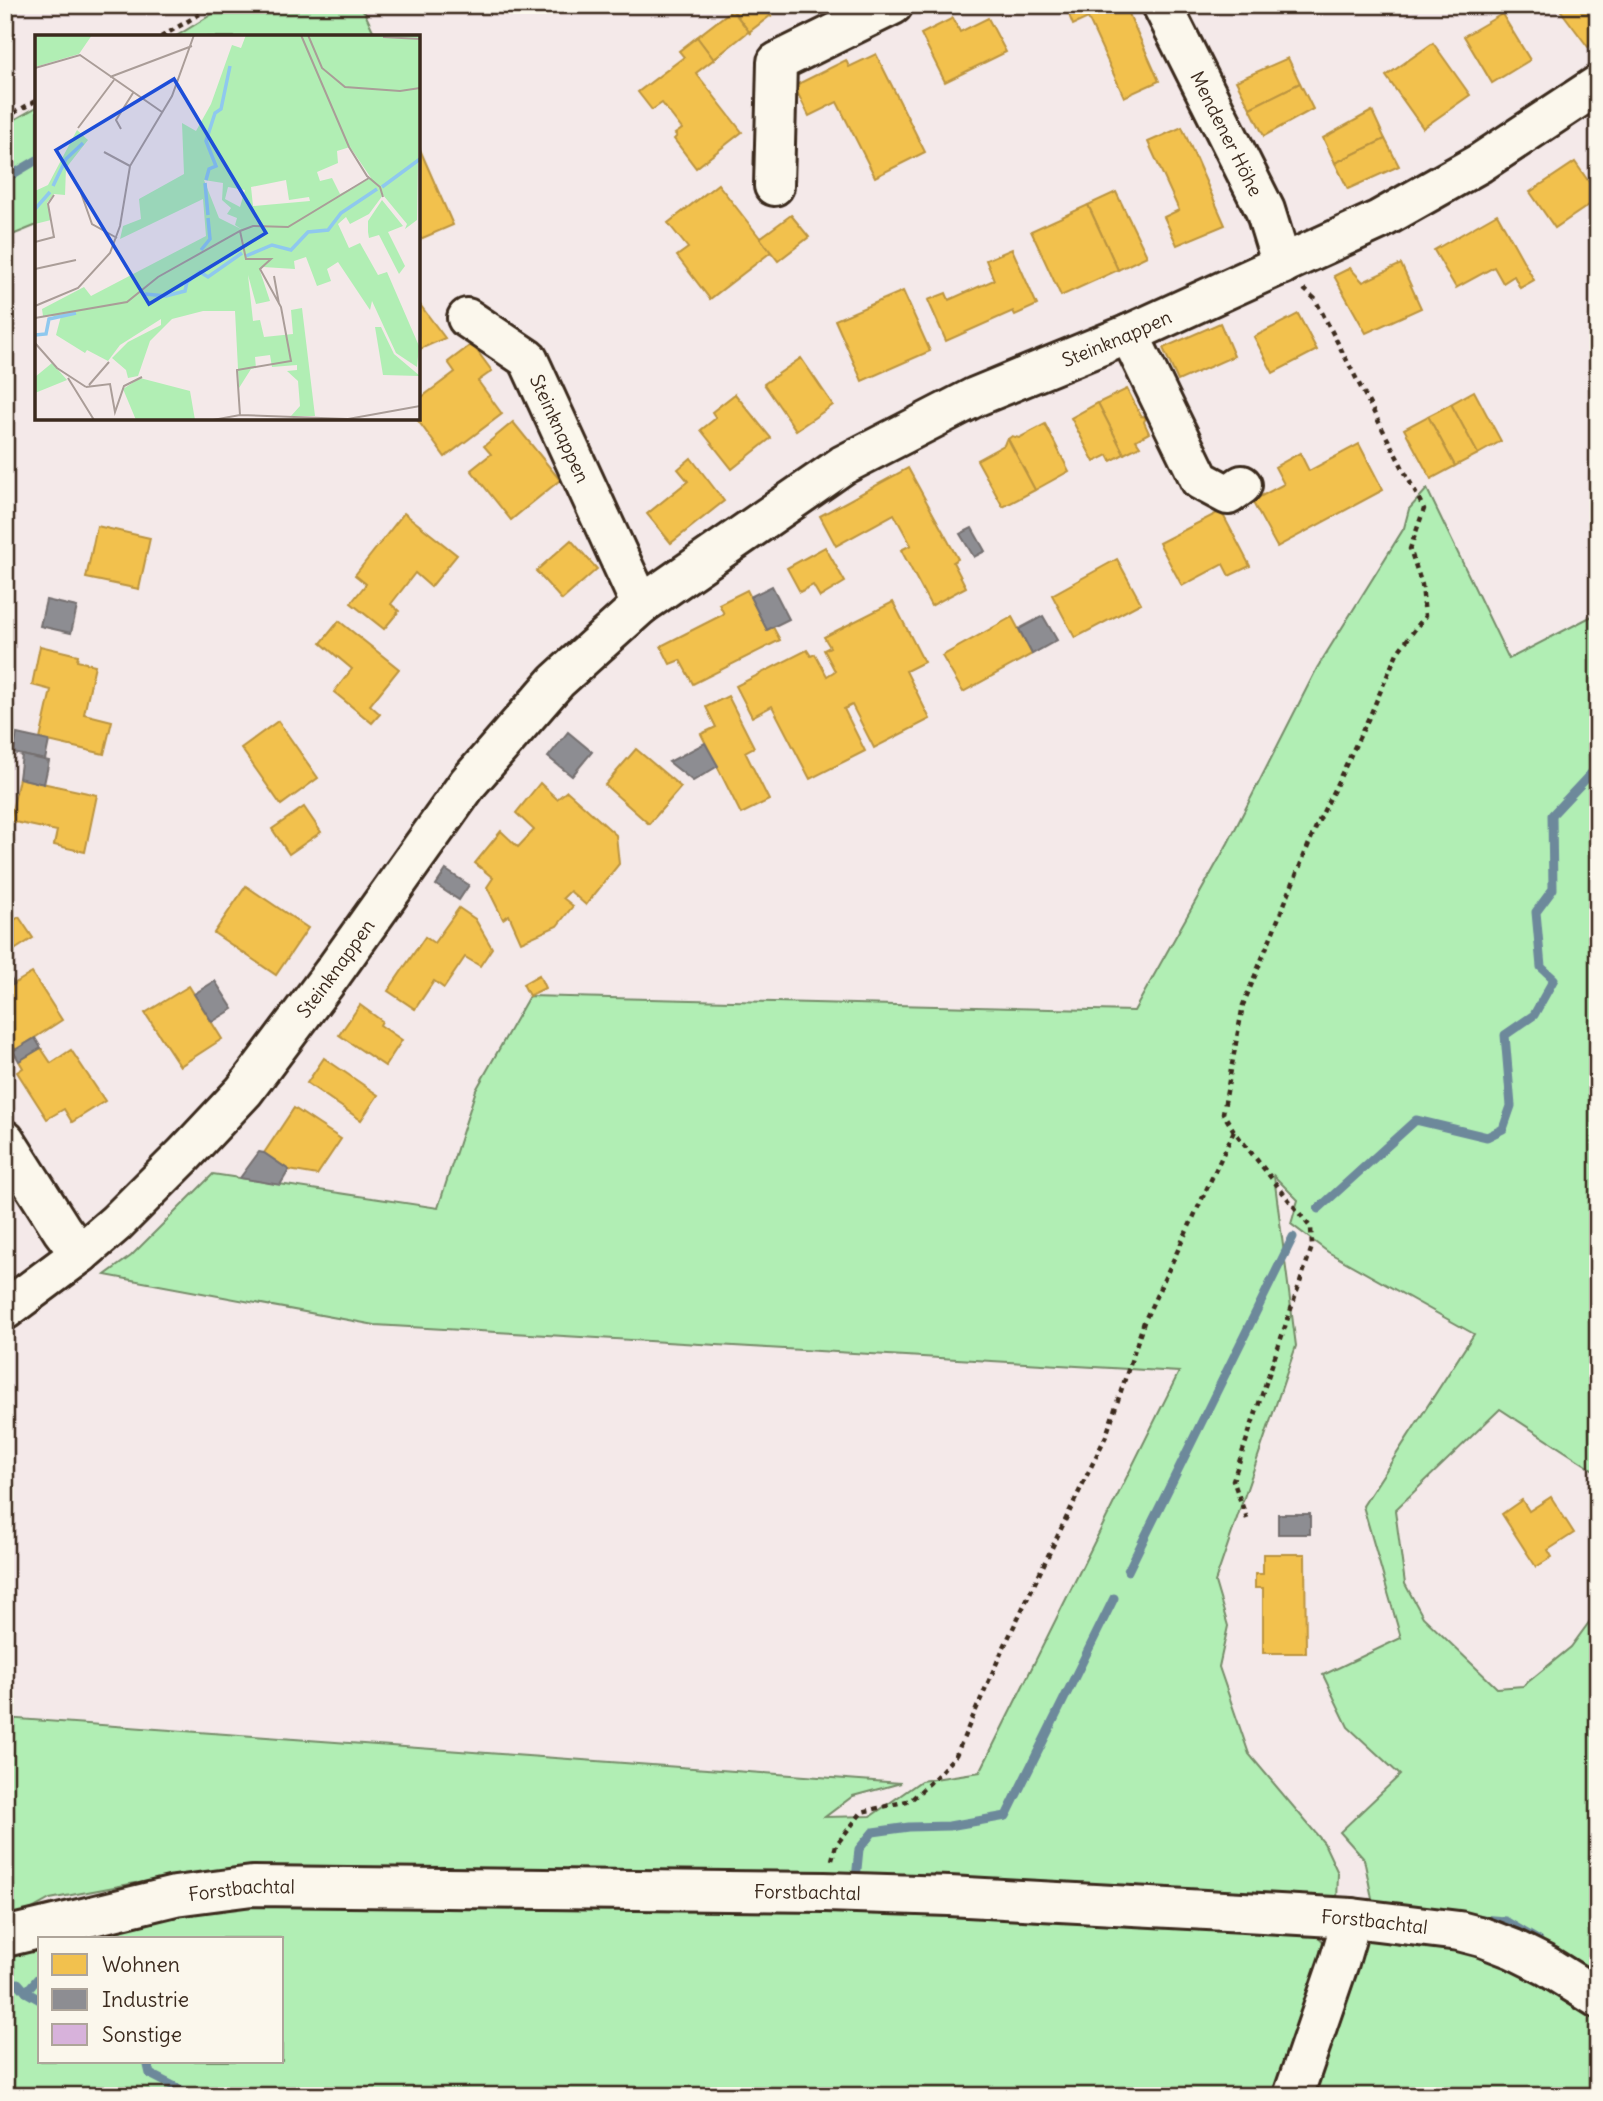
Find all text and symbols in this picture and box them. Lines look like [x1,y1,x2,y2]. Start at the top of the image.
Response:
inset map [35,35,420,420]
street label: Mendener Höhe [1185,67,1268,200]
street label: Steinknappen [1058,304,1175,372]
street label: Steinknappen [525,371,595,486]
street label: Steinknappen [291,914,379,1022]
street label: Forstbachtal [187,1874,295,1906]
street label: Forstbachtal [754,1879,861,1905]
street label: Forstbachtal [1321,1904,1429,1939]
legend [38,1937,284,2062]
text: Wohnen [102,1951,180,1978]
text: Industrie [102,1986,189,2013]
text: Sonstige [102,2021,182,2048]

